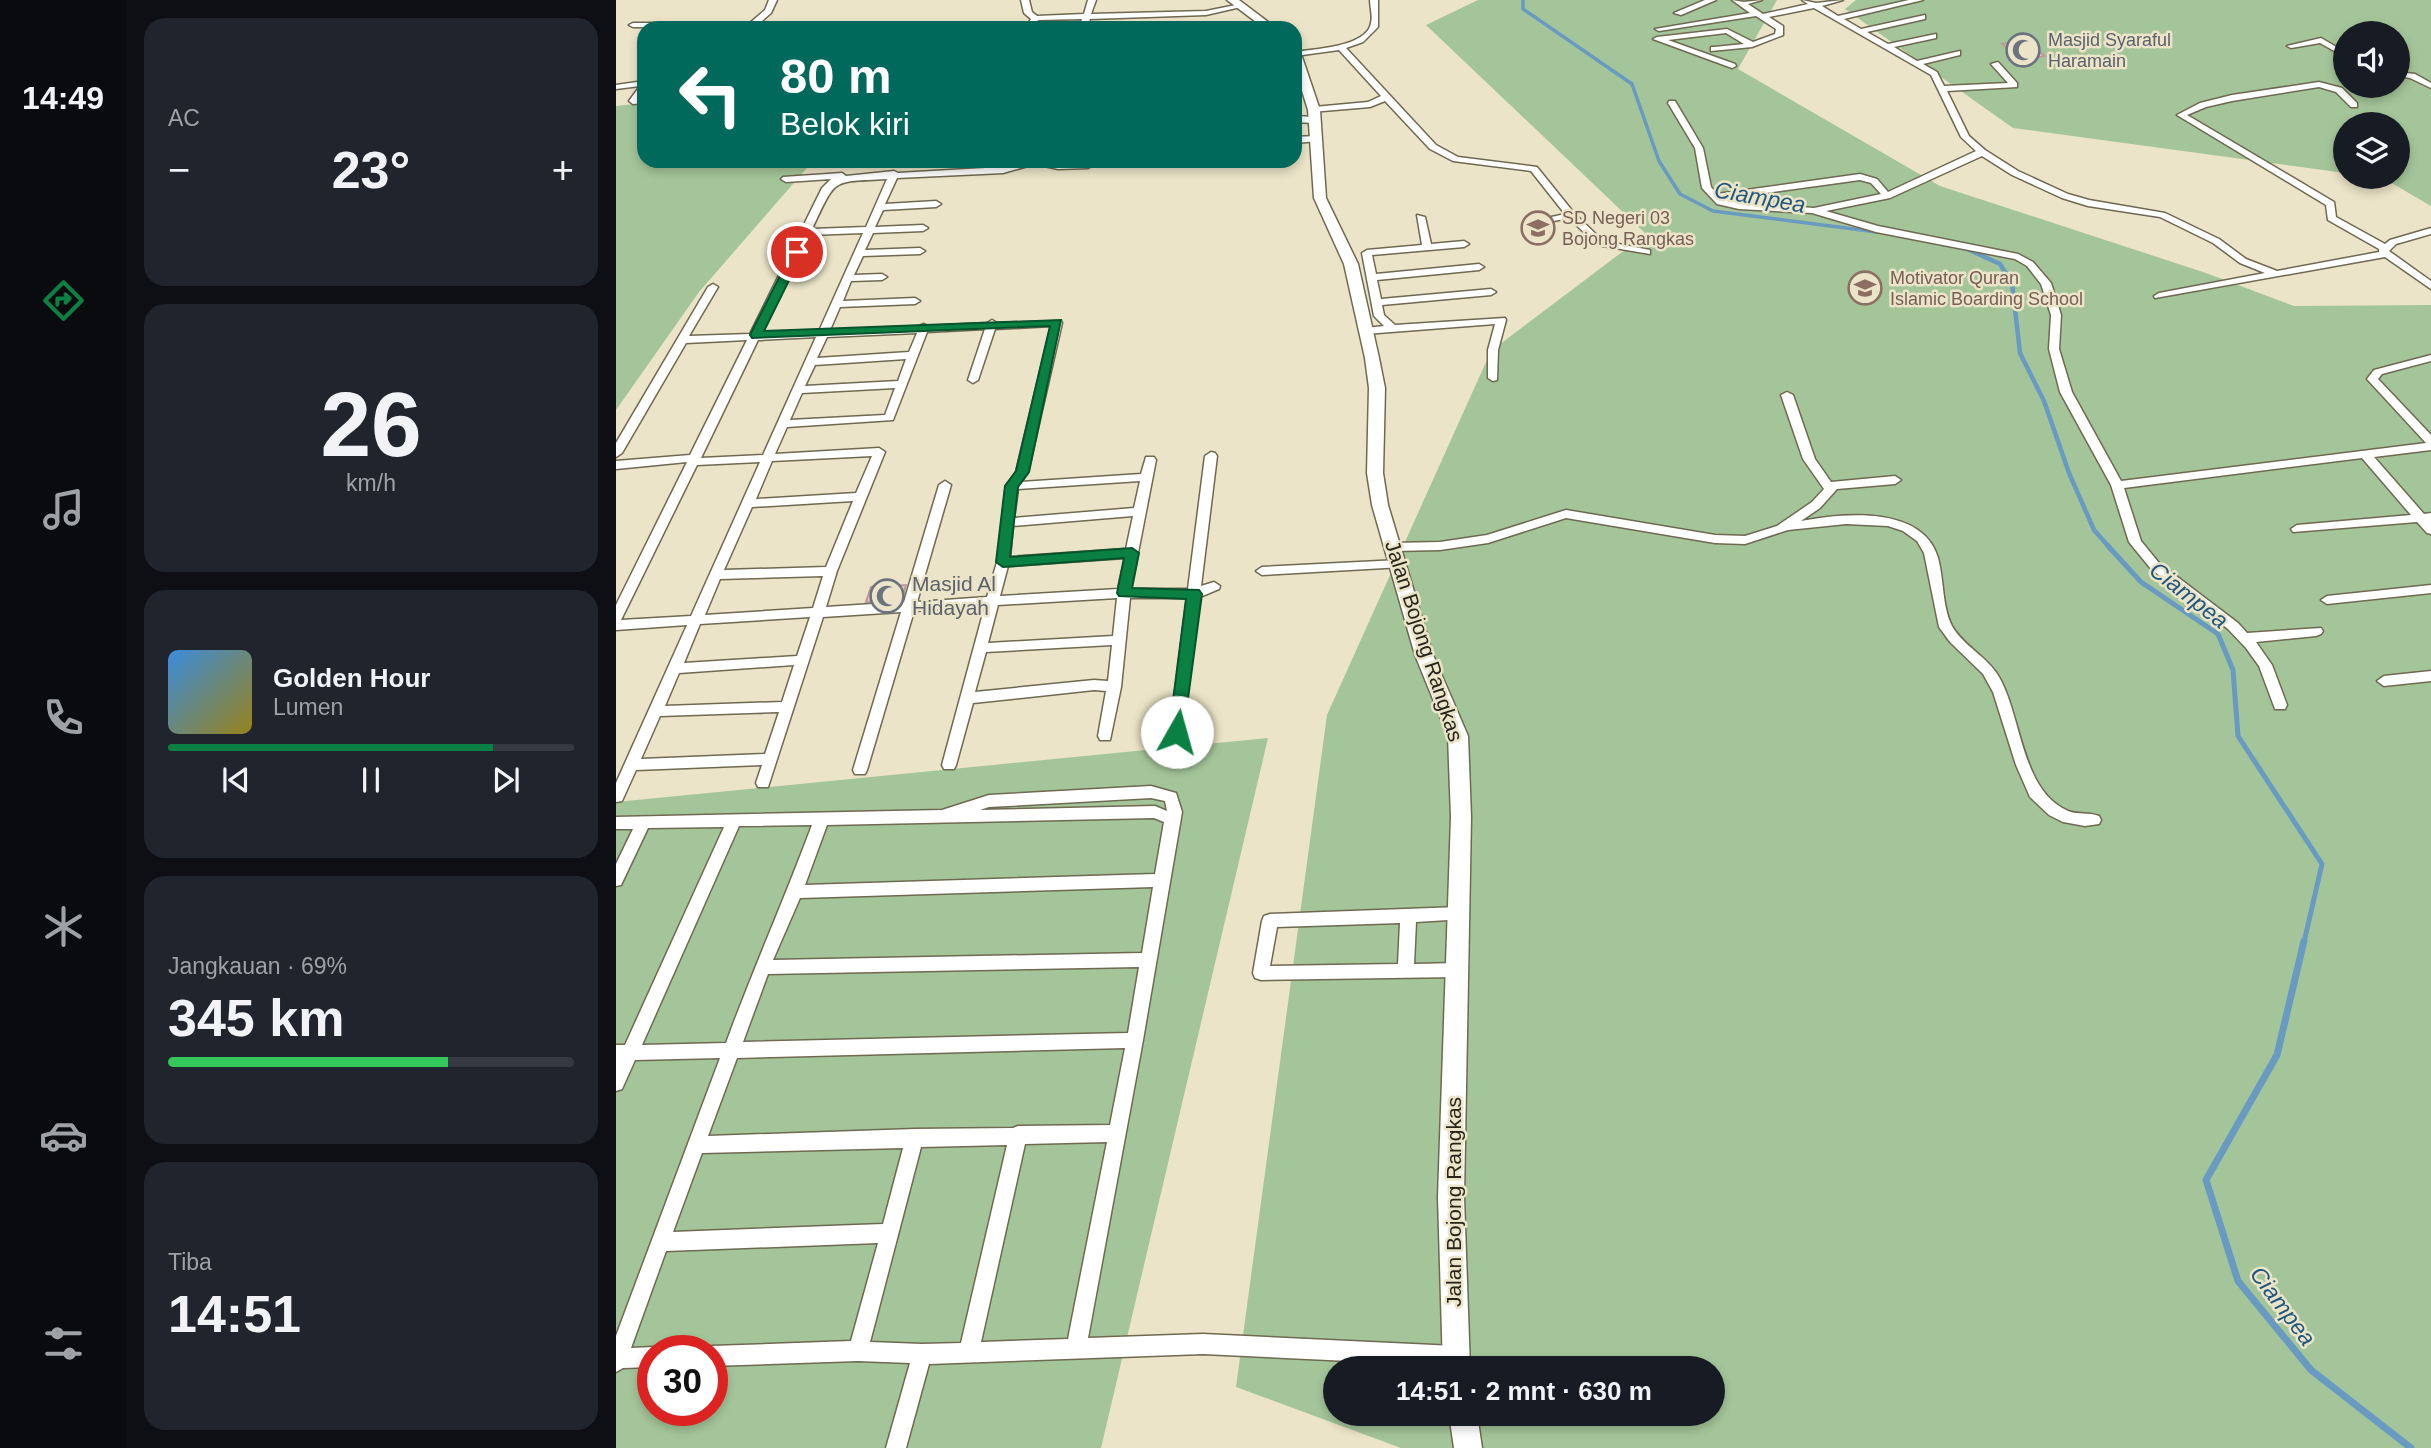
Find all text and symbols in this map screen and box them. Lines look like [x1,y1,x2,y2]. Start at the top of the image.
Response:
map controls [2333,21,2410,189]
button: sound [2333,21,2410,98]
place label: Masjid Syaraful Haramain [2048,30,2171,71]
mosque icon: Masjid Syaraful Haramain [2004,31,2042,69]
icon: left [665,49,756,140]
text: 80 m [780,49,892,103]
text: 14:49 [22,80,104,116]
text: AC [168,105,200,131]
text: Belok kiri [780,106,910,142]
button: layers [2333,112,2410,189]
text: 23° [332,141,410,199]
text: − [168,149,190,191]
text: + [552,149,574,191]
water label: Ciampea [1712,176,1808,218]
place label: SD Negeri 03 Bojong Rangkas [1562,208,1694,249]
school or university icon: SD Negeri 03 Bojong Rangkas [1519,209,1557,247]
pin [767,222,827,282]
icon: arrive [778,233,816,271]
place label: Motivator Quran Islamic Boarding School [1890,268,2083,309]
school or university icon: Motivator Quran Islamic Boarding School [1846,269,1884,307]
icon: directions [39,276,88,325]
text: 26 [320,374,422,475]
text: km/h [346,470,396,496]
icon: music [39,485,88,534]
street label: Jalan Bojong Rangkas [1381,537,1468,744]
water label: Ciampea [2145,556,2233,634]
place label: Masjid Al Hidayah [912,572,996,619]
mosque icon: Masjid Al Hidayah [868,577,906,615]
text: Golden Hour [273,663,430,693]
icon: phone [39,693,88,742]
text: Lumen [273,694,343,720]
position arrow [1140,695,1214,769]
icon: previous [217,761,255,799]
icon: pause [352,761,390,799]
icon: next [487,761,525,799]
icon: climate [39,902,88,951]
text: Jangkauan · 69% [168,953,347,979]
text: 345 km [168,989,344,1047]
street label: Jalan Bojong Rangkas [1442,1097,1465,1307]
icon: car [39,1111,88,1160]
text: Tiba [168,1249,212,1275]
water label: Ciampea [2245,1261,2321,1351]
text: 14:51 [168,1285,301,1343]
icon: filters [39,1319,88,1368]
speed limit sign: 30 [637,1335,728,1426]
text: 14:51 · 2 mnt · 630 m [1396,1376,1652,1406]

